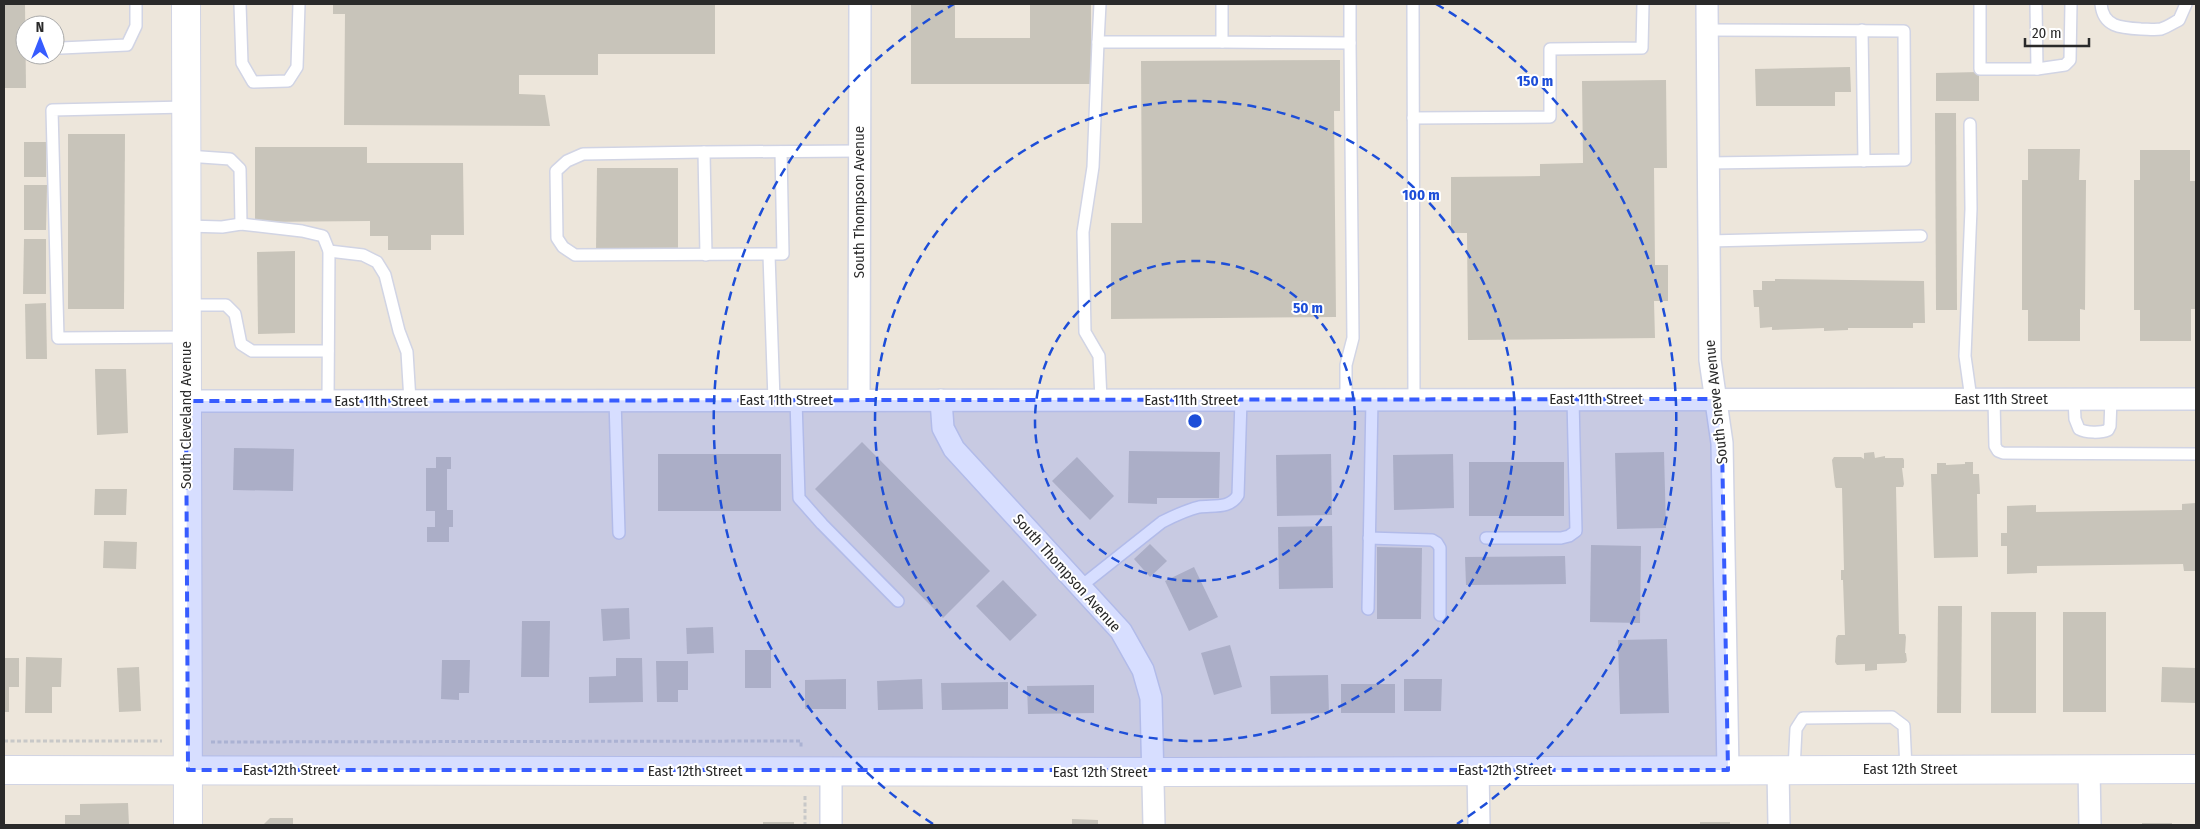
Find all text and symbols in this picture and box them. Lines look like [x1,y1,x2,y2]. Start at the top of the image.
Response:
north arrow [15,15,65,65]
scale bar [2025,15,2089,47]
text: N [36,19,44,36]
text: 20 m [2032,24,2062,42]
text: 150 m [1517,72,1553,90]
street label: South Thompson Avenue [850,126,868,278]
text: 100 m [1402,186,1440,204]
text: 50 m [1293,299,1323,317]
street label: South Sneve Avenue [1701,339,1731,465]
street label: South Cleveland Avenue [177,341,195,489]
street label: East 11th Street [1549,390,1643,408]
street label: East 11th Street [1954,390,2048,408]
street label: East 11th Street [739,391,833,409]
street label: East 11th Street [1144,391,1238,409]
street label: East 11th Street [334,392,428,410]
centre of rings [1186,412,1204,430]
street label: South Thompson Avenue [1009,510,1125,636]
street label: East 12th Street [1863,760,1957,778]
street label: East 12th Street [243,761,337,779]
street label: East 12th Street [1458,761,1552,779]
street label: East 12th Street [648,762,742,780]
street label: East 12th Street [1053,763,1147,781]

